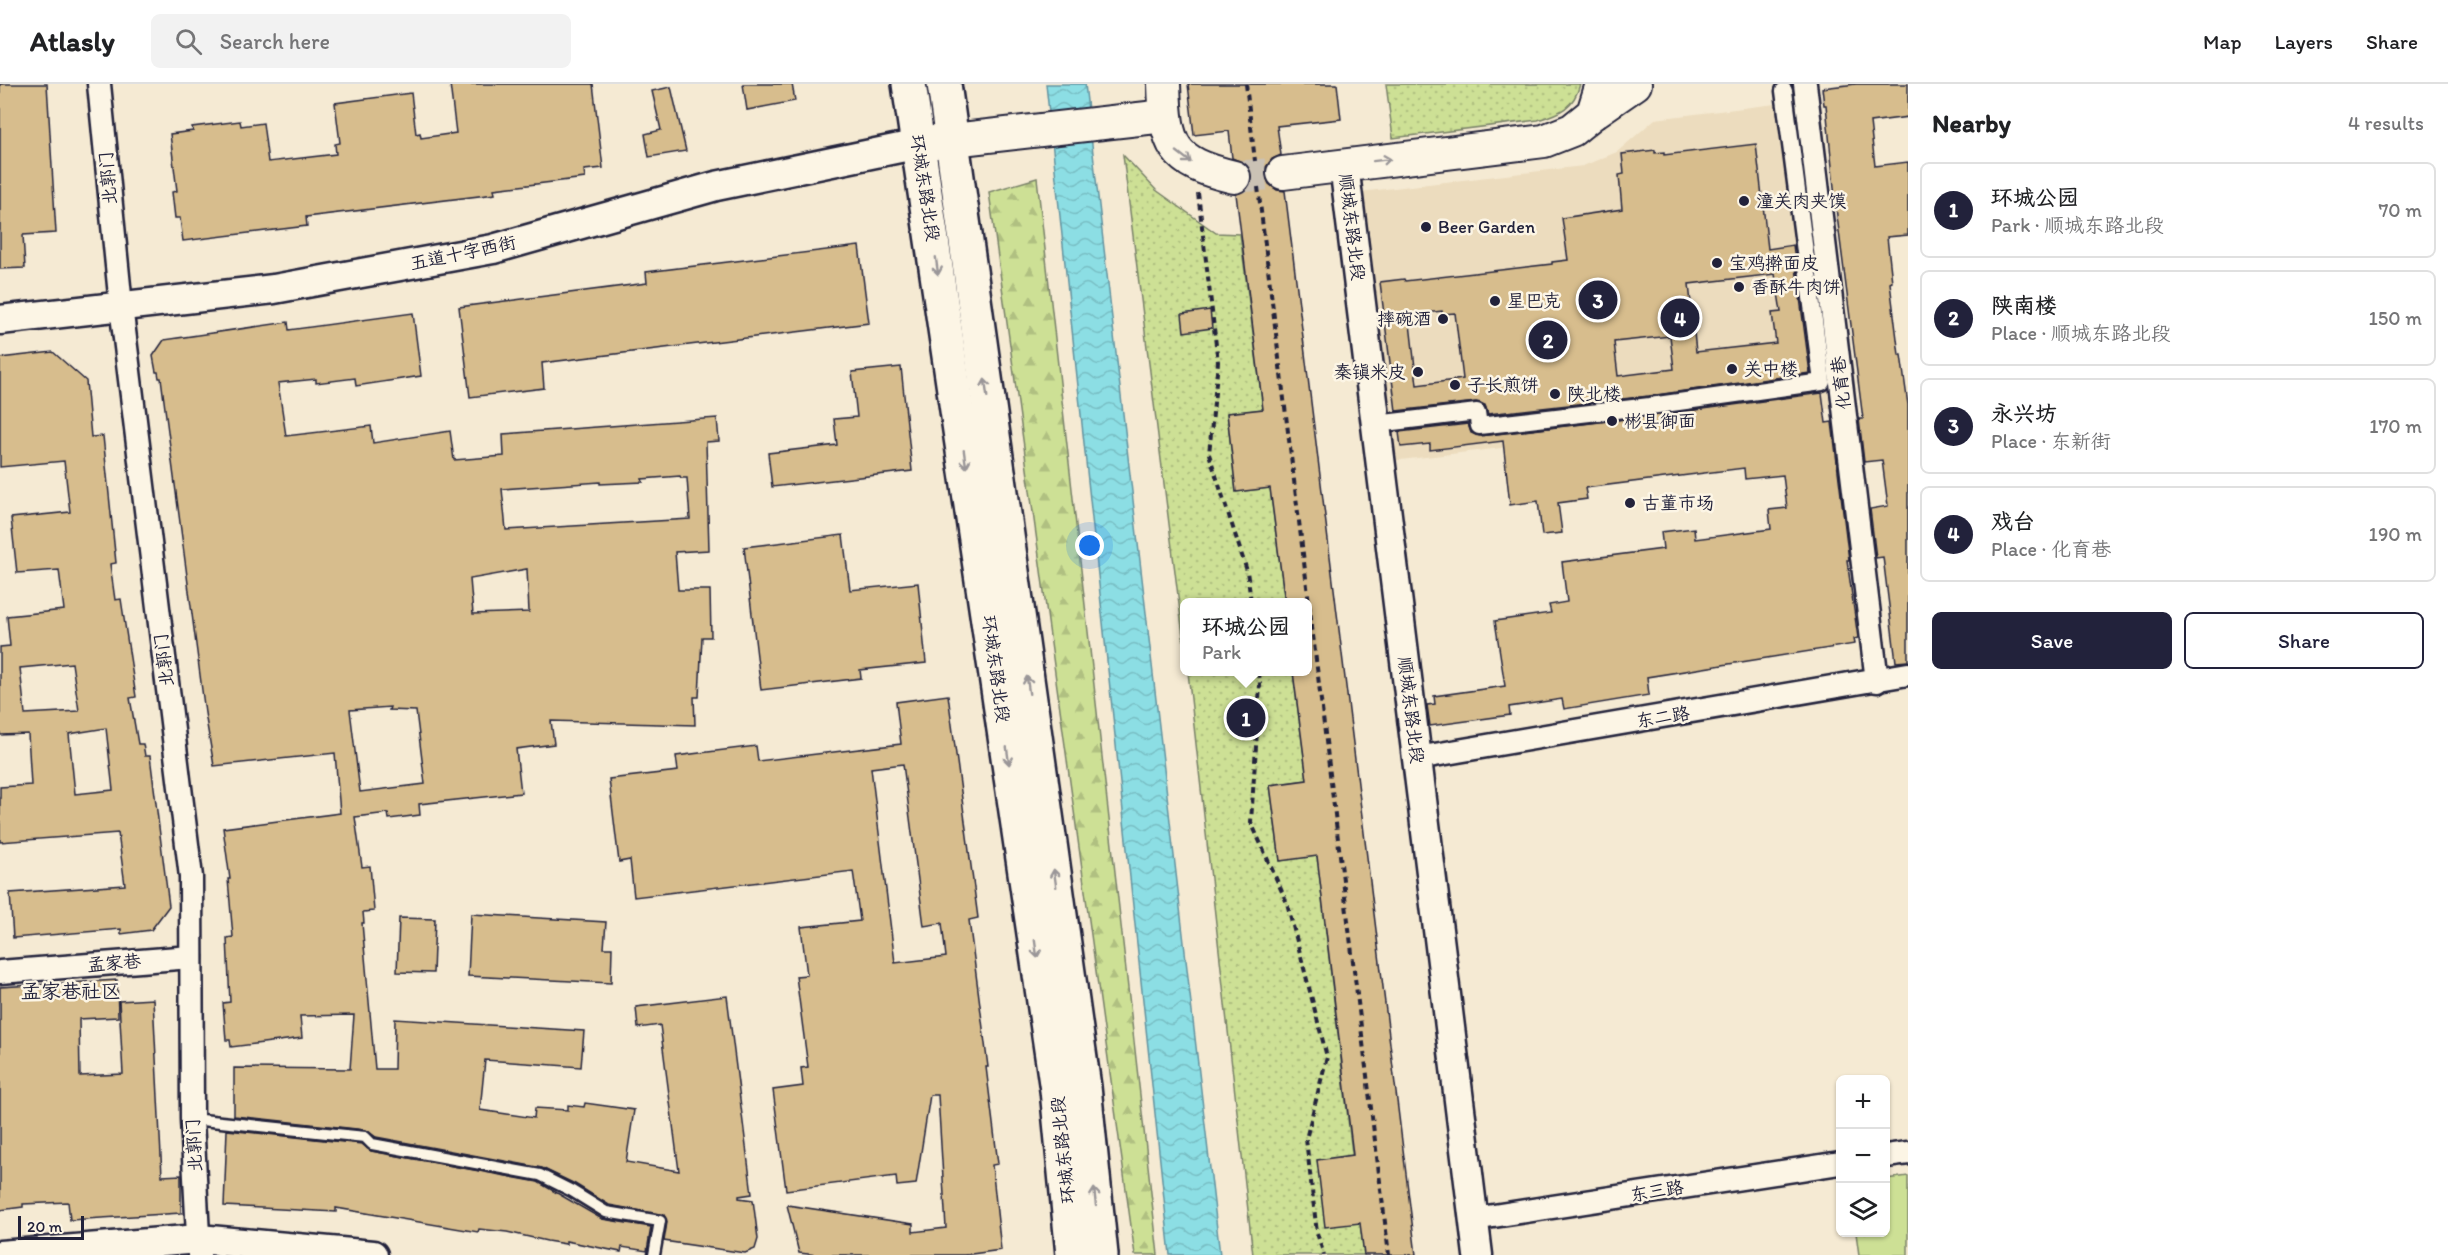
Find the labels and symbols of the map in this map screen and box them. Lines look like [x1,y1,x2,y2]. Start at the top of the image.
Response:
street label: 环城东路北段 [906,133,944,243]
street label: 北郭门 [95,150,121,206]
one-way arrow [1176,151,1192,164]
one-way arrow [1372,154,1392,165]
street label: 顺城东路北段 [1335,172,1369,282]
place label: 潼关肉夹馍 [1756,190,1846,212]
marker: 潼关肉夹馍 [1737,194,1751,208]
place label: Beer Garden [1438,216,1535,238]
marker: Beer Garden [1419,220,1433,234]
street label: 五道十字西街 [408,231,518,275]
place label: 宝鸡擀面皮 [1729,252,1819,274]
one-way arrow [931,256,942,276]
marker: 宝鸡擀面皮 [1710,256,1724,270]
place label: 香酥牛肉饼 [1751,276,1841,298]
pin: 3 [1578,278,1618,322]
marker: 香酥牛肉饼 [1732,280,1746,294]
place label: 星巴克 [1507,290,1561,312]
marker: 星巴克 [1488,294,1502,308]
pin: 4 [1660,296,1700,340]
place label: 摔碗酒 [1377,308,1431,330]
marker: 摔碗酒 [1436,312,1450,326]
pin: 2 [1528,318,1568,362]
street label: 化育巷 [1827,355,1855,411]
place label: 关中楼 [1744,358,1798,380]
place label: 秦镇米皮 [1334,361,1406,383]
marker: 关中楼 [1725,362,1739,376]
marker: 秦镇米皮 [1411,365,1425,379]
place label: 子长煎饼 [1467,374,1539,396]
marker: 子长煎饼 [1448,378,1462,392]
one-way arrow [980,379,991,399]
place label: 陕北楼 [1567,383,1621,405]
marker: 陕北楼 [1548,387,1562,401]
place label: 彬县御面 [1624,410,1696,432]
marker: 彬县御面 [1605,414,1619,428]
one-way arrow [959,449,970,469]
place label: 古董市场 [1642,492,1714,514]
marker: 古董市场 [1623,496,1637,510]
your location [1075,531,1104,560]
street label: 环城东路北段 [978,614,1014,724]
street label: 北郭门 [150,632,178,688]
street label: 顺城东路北段 [1394,655,1428,765]
one-way arrow [1022,676,1033,696]
pin: 1 [1226,696,1266,740]
street label: 东二路 [1635,702,1691,732]
one-way arrow [1003,746,1014,766]
one-way arrow [1050,869,1061,889]
one-way arrow [1031,939,1042,958]
street label: 孟家巷 [86,950,142,976]
district label: 孟家巷社区 [21,979,121,1003]
street label: 环城东路北段 [1046,1095,1080,1205]
street label: 北郭门 [182,1117,206,1173]
street label: 东三路 [1629,1176,1685,1206]
one-way arrow [1089,1187,1100,1207]
scale bar [18,1213,84,1240]

